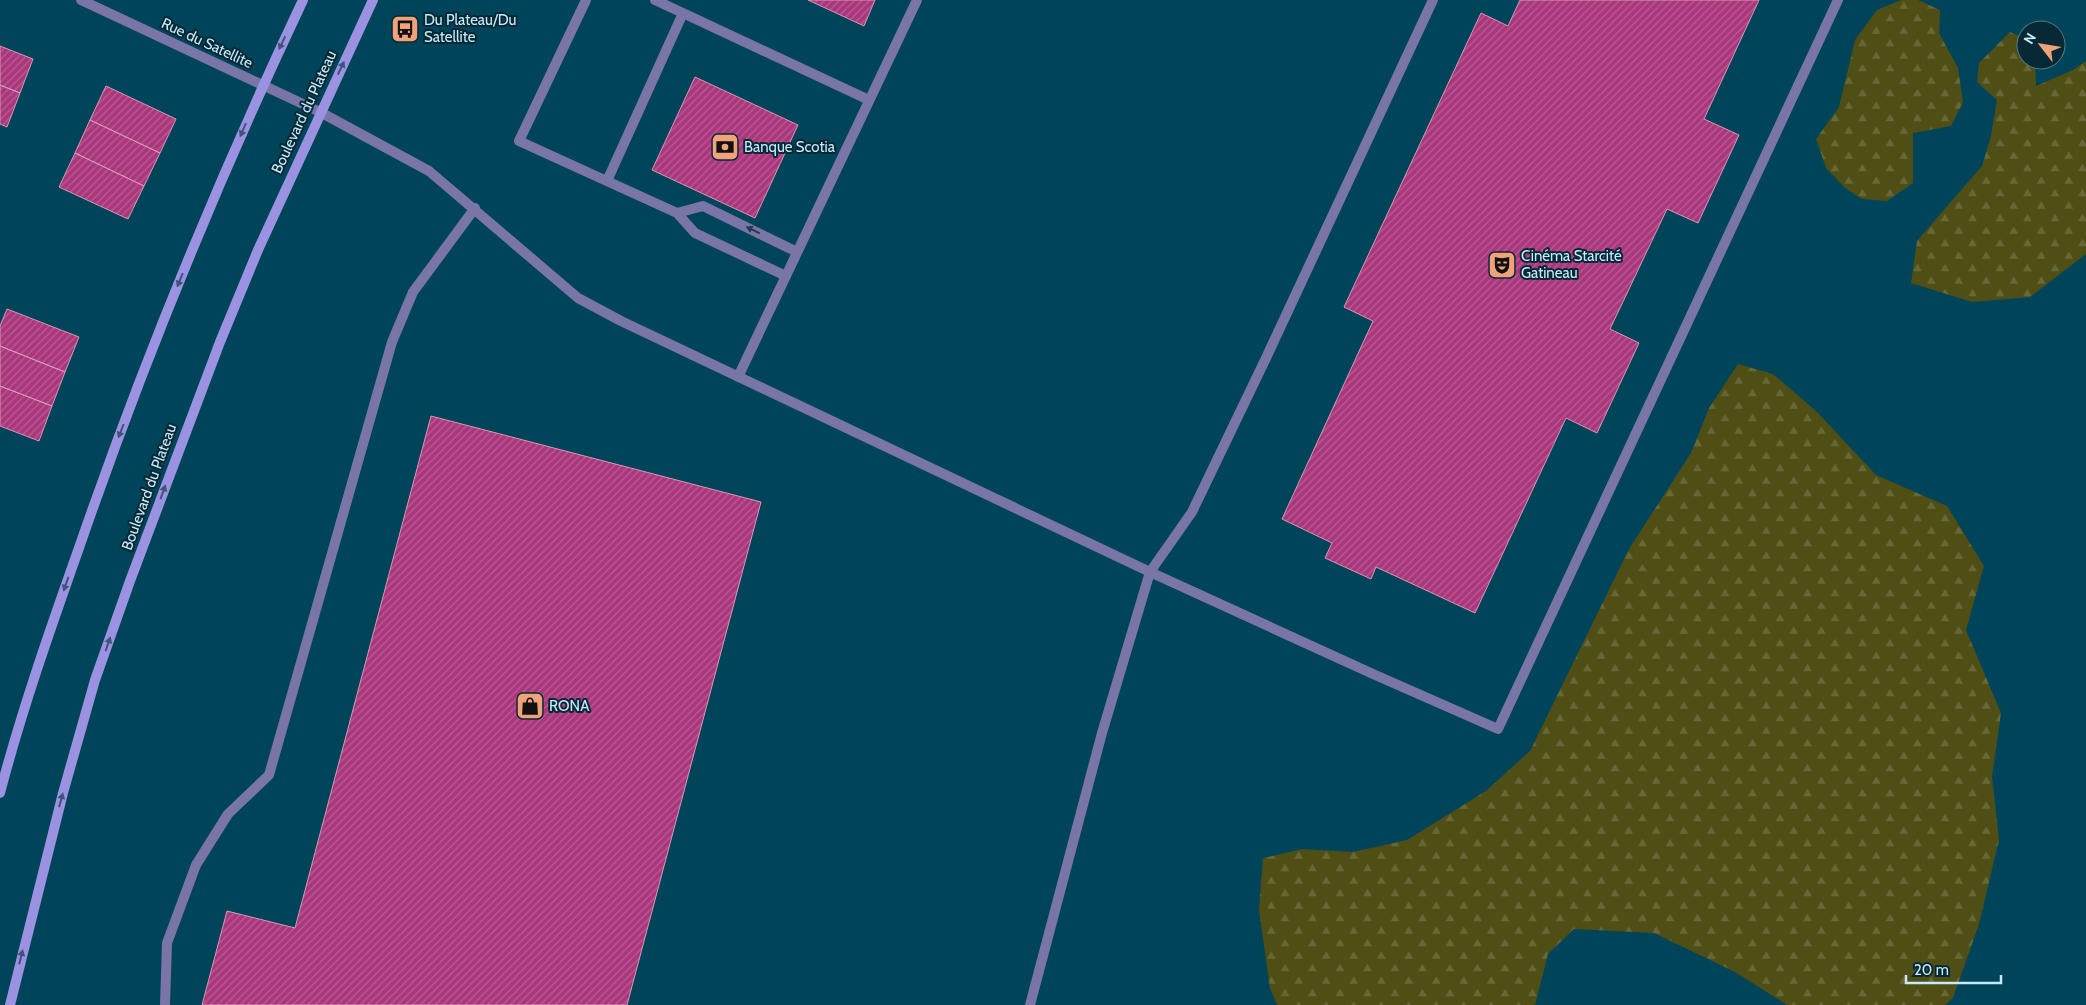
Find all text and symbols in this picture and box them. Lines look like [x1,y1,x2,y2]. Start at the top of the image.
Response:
place label: Du Plateau/Du Satellite [424,11,516,46]
street label: Rue du Satellite [158,14,256,72]
bus stop icon: Du Plateau/Du Satellite [390,14,420,44]
north arrow [2016,20,2066,70]
text: N [2020,29,2040,47]
one-way arrow [278,35,287,50]
street label: Boulevard du Plateau [268,48,340,176]
one-way arrow [337,61,345,75]
one-way arrow [239,123,247,137]
bank icon: Banque Scotia [710,132,740,162]
place label: Banque Scotia [744,138,836,156]
one-way arrow [746,226,761,235]
place label: Cinéma Starcité Gatineau [1521,247,1622,282]
theatre icon: Cinéma Starcité Gatineau [1487,250,1517,280]
one-way arrow [175,272,183,287]
street label: Boulevard du Plateau [118,421,180,553]
one-way arrow [117,424,125,439]
one-way arrow [159,484,167,499]
one-way arrow [62,577,70,592]
one-way arrow [105,637,112,652]
shop icon: RONA [515,691,545,721]
place label: RONA [549,697,590,715]
one-way arrow [57,792,65,808]
one-way arrow [17,950,25,965]
scale bar [1906,952,2001,984]
text: 20 m [1914,961,1949,979]

